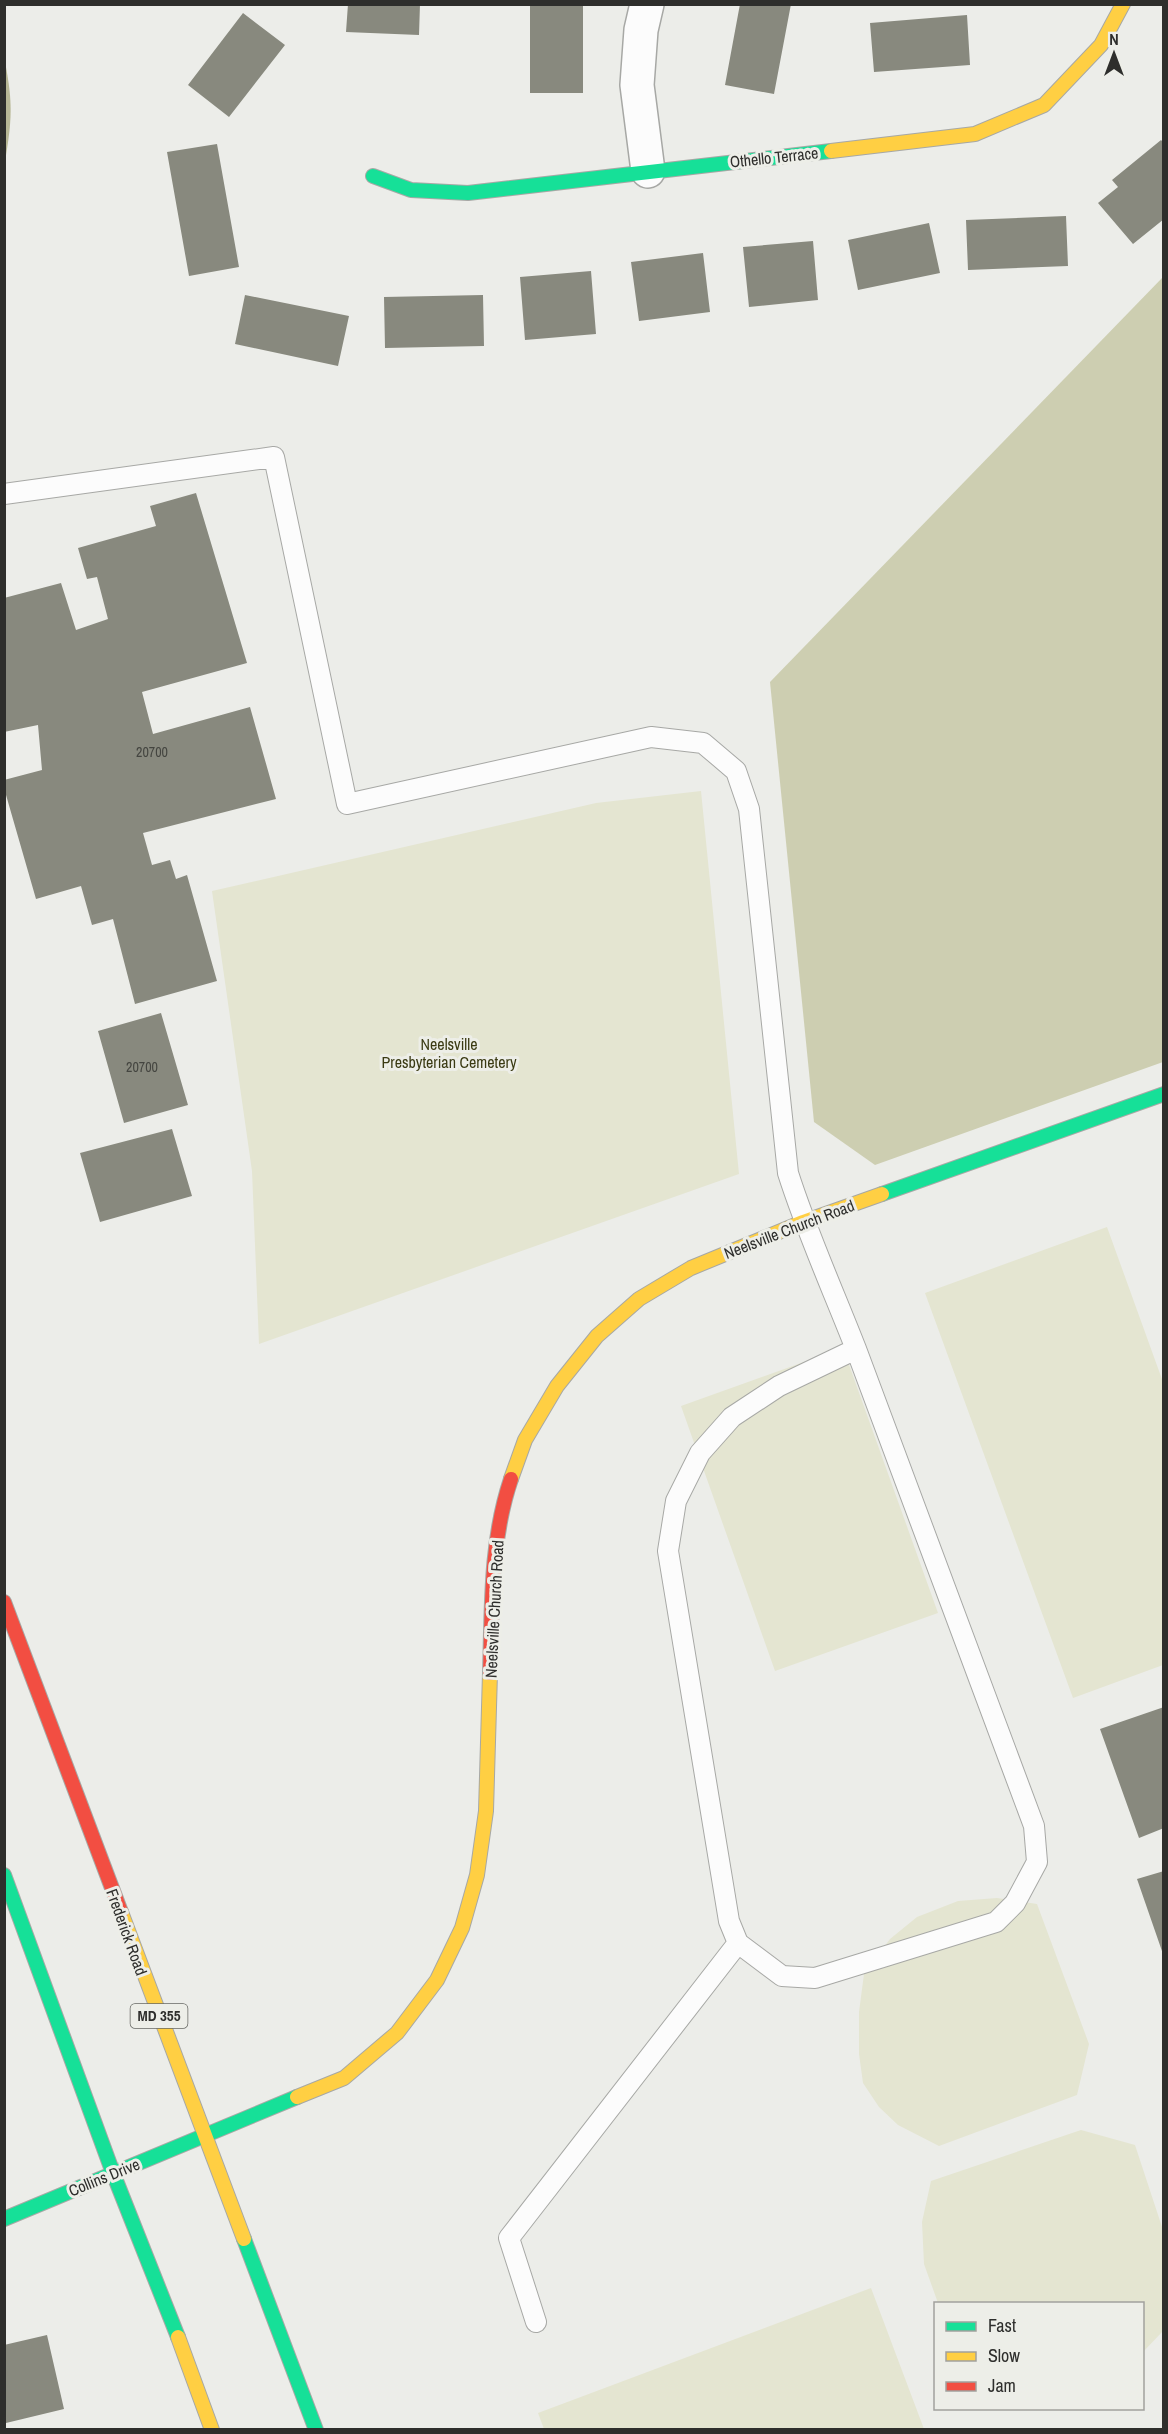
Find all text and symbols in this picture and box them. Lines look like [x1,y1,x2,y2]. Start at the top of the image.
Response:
north arrow [1084,24,1144,84]
text: N [1109,28,1119,50]
street label: Othello Terrace [729,141,819,173]
house number: 20700 [136,743,168,761]
park label: Neelsville Presbyterian Cemetery [382,1033,517,1073]
house number: 20700 [126,1058,158,1076]
street label: Neelsville Church Road [721,1194,857,1264]
street label: Neelsville Church Road [479,1540,509,1678]
street label: Frederick Road [101,1886,153,1978]
road number: MD 355 [130,2004,188,2028]
street label: Collins Drive [65,2153,143,2201]
legend [934,2302,1144,2410]
text: Fast [988,2313,1016,2338]
text: Slow [988,2343,1020,2368]
text: Jam [988,2373,1016,2398]

